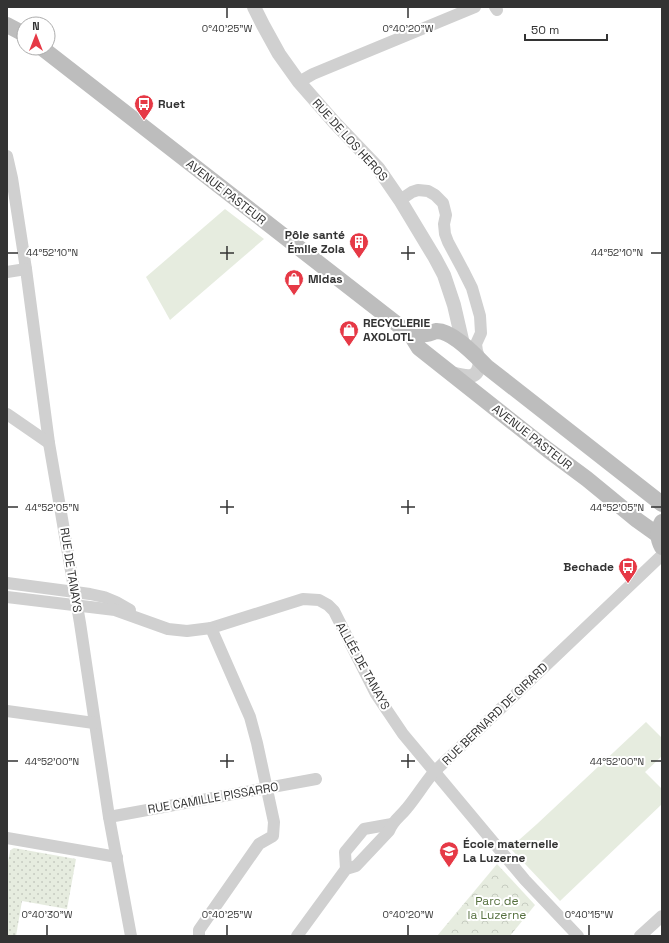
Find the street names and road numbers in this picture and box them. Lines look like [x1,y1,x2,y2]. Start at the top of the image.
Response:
street label: RUE DE LOS HEROS [309,95,391,185]
street label: AVENUE PASTEUR [183,156,269,228]
street label: AVENUE PASTEUR [489,401,575,473]
street label: RUE DE TANAYS [56,526,86,614]
street label: ALLÉE DE TANAYS [332,619,394,713]
street label: RUE BERNARD DE GIRARD [439,659,551,769]
street label: RUE CAMILLE PISSARRO [146,779,280,817]

